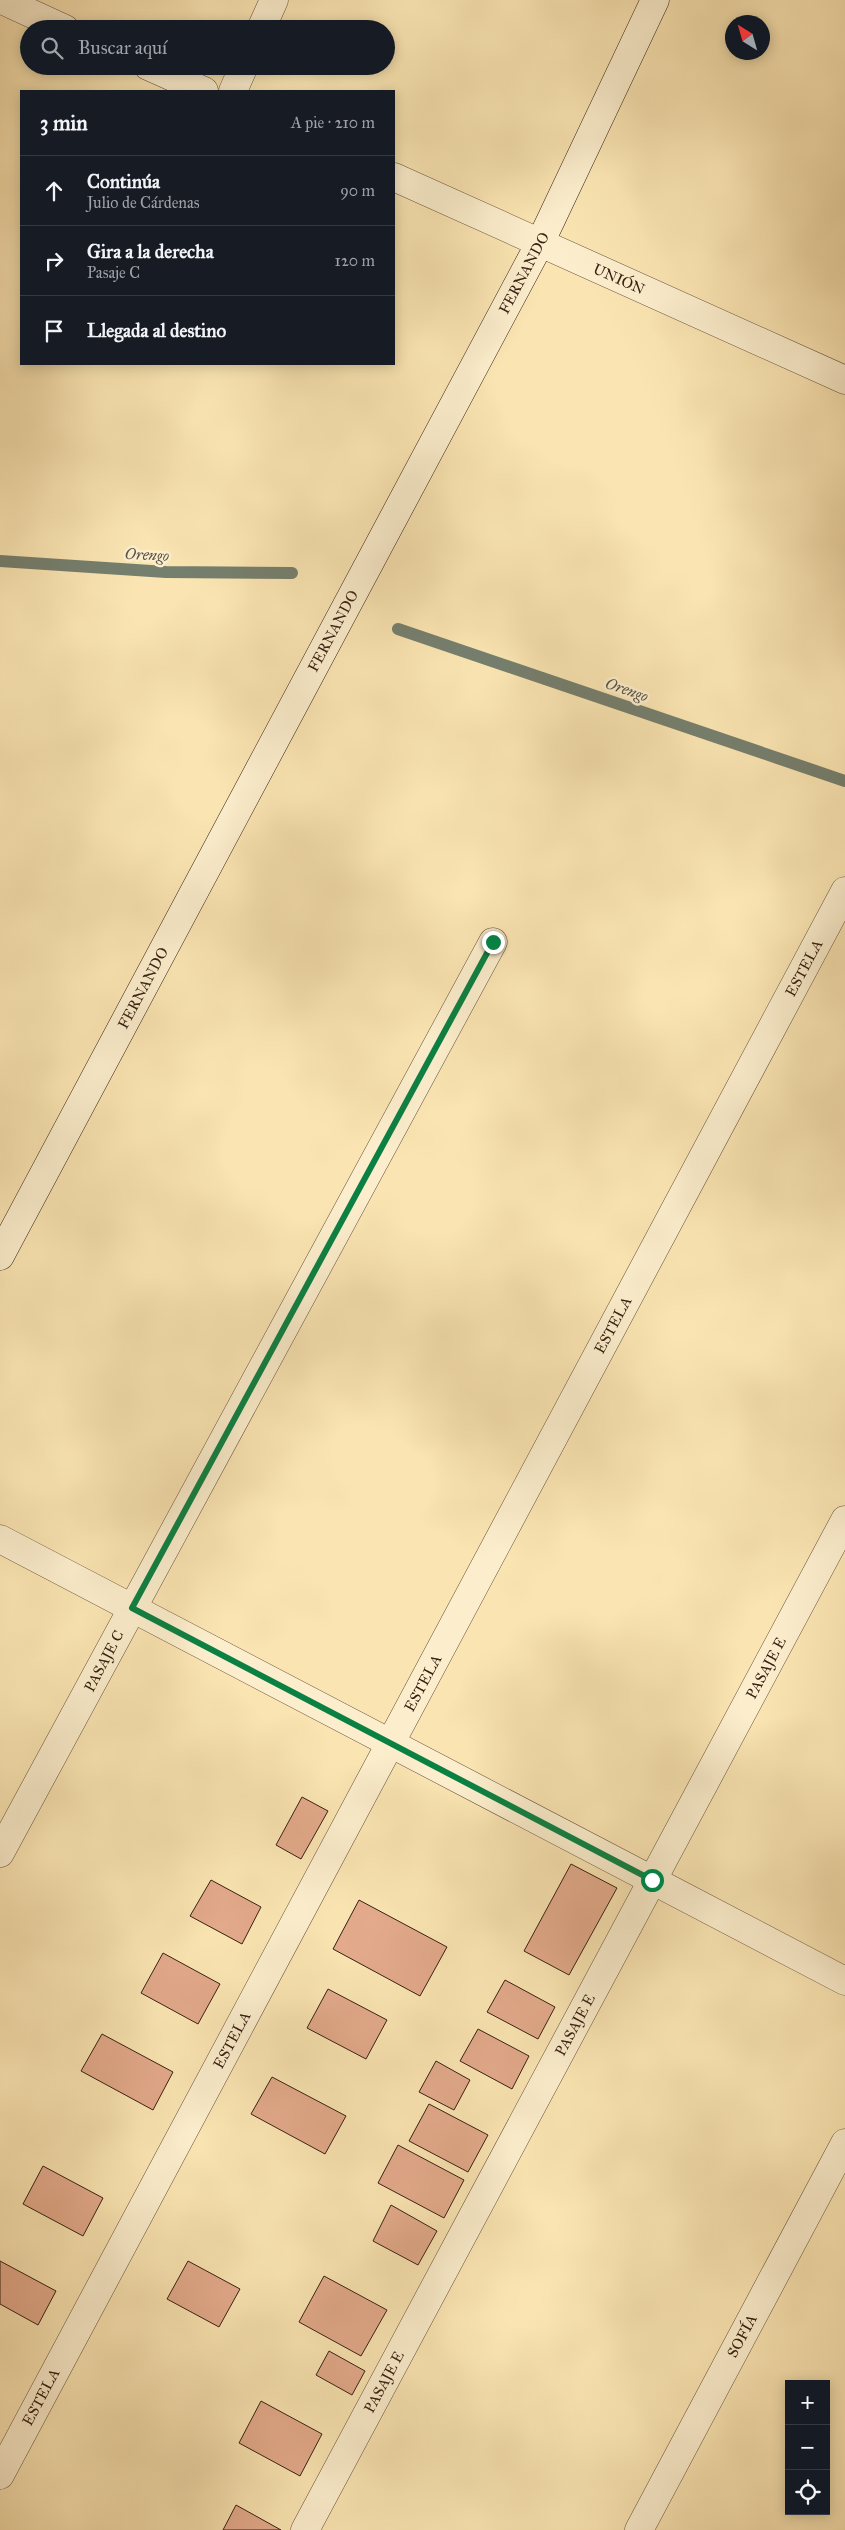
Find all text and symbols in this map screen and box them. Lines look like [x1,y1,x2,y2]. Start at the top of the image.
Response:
north arrow [725,15,770,60]
search box [20,20,395,75]
icon: search [38,34,66,62]
text: Buscar aquí [78,36,167,59]
text: 3 min [40,110,88,136]
text: A pie · 210 m [291,113,375,132]
text: Continúa [87,170,160,193]
icon: ahead [40,177,68,205]
text: 90 m [340,181,375,200]
text: Julio de Cárdenas [87,193,200,212]
street label: FERNANDO [495,229,553,317]
text: Gira a la derecha [87,240,214,263]
icon: right [40,247,68,275]
text: 120 m [335,251,375,270]
street label: UNIÓN [590,259,648,298]
text: Pasaje C [87,263,140,282]
icon: arrive [40,317,68,345]
text: Llegada al destino [87,319,226,342]
water label: Orengo [124,544,170,565]
street label: FERNANDO [304,587,362,675]
water label: Orengo [603,673,651,706]
route end [482,931,505,954]
street label: ESTELA [781,936,827,1000]
street label: FERNANDO [114,944,172,1032]
street label: ESTELA [590,1293,636,1357]
street label: PASAJE C [80,1627,129,1695]
street label: PASAJE E [742,1634,791,1702]
street label: ESTELA [400,1651,446,1715]
route start [641,1869,664,1892]
street label: PASAJE E [551,1991,600,2059]
street label: ESTELA [209,2008,255,2072]
street label: SOFÍA [722,2311,761,2361]
street label: PASAJE E [360,2348,409,2416]
street label: ESTELA [18,2365,64,2429]
map controls [785,2380,830,2515]
button: + [785,2380,830,2425]
button: − [785,2425,830,2470]
button: locate [785,2470,830,2515]

